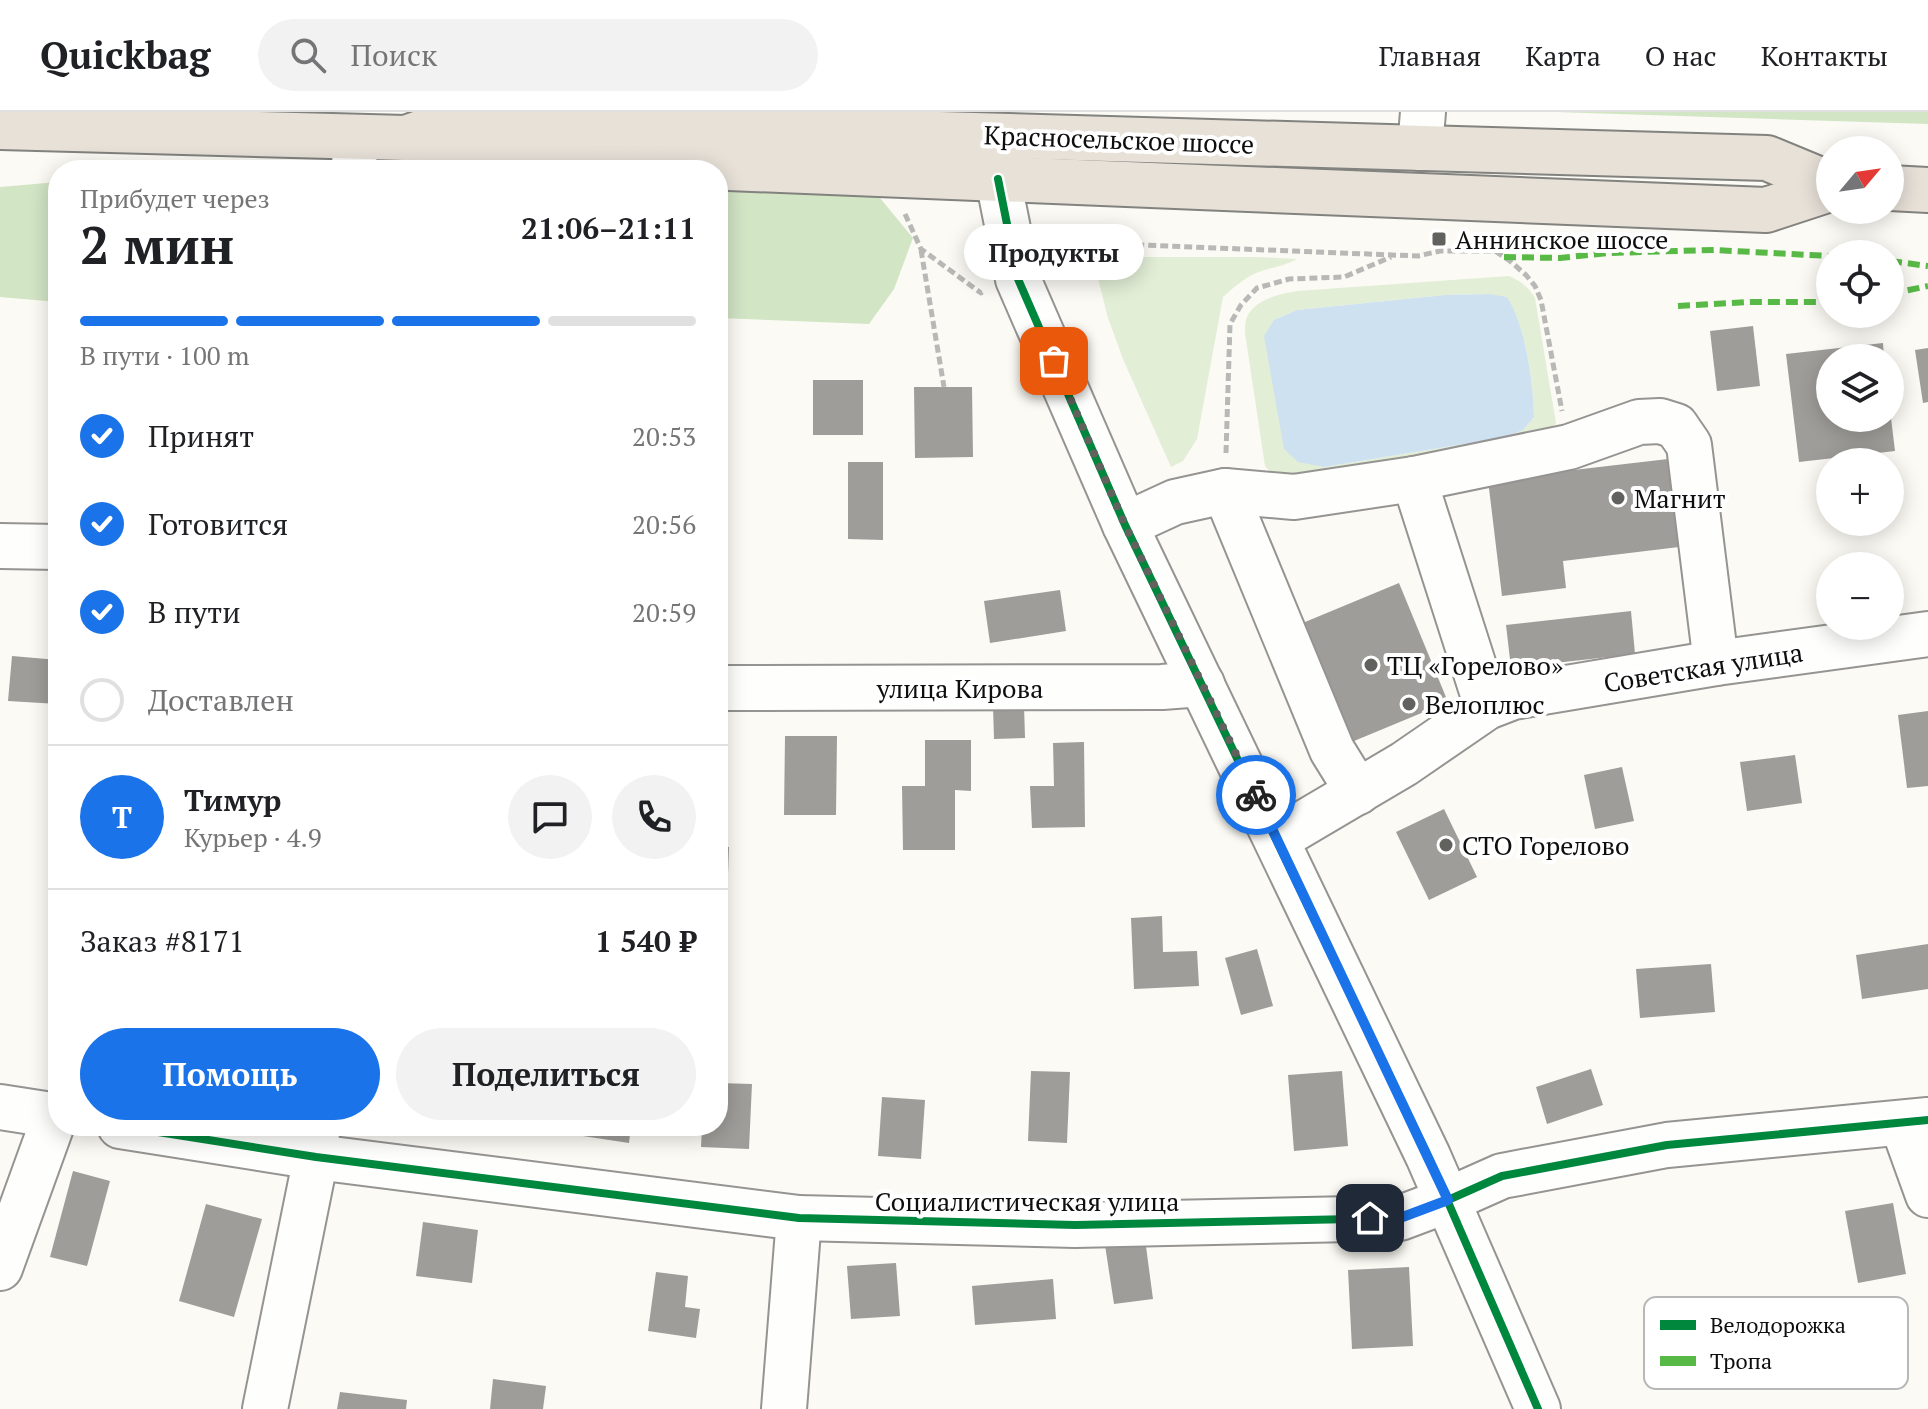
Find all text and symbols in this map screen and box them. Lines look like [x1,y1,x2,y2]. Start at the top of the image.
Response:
search box [258,19,818,91]
text: Quickbag [40,30,210,80]
icon: search [286,33,330,77]
text: Поиск [350,35,437,75]
text: Главная [1378,37,1481,74]
text: Карта [1525,37,1601,74]
text: О нас [1645,37,1717,74]
text: Контакты [1761,37,1888,74]
street label: Красносельское шоссе [983,117,1255,161]
north arrow [1816,136,1904,224]
map controls [1816,136,1904,640]
text: Прибудет через [80,181,270,215]
text: 21:06–21:11 [521,208,696,248]
text: 2 мин [80,210,234,279]
place label: Аннинское шоссе [1455,222,1668,256]
callout: Продукты [964,225,1144,281]
marker: Аннинское шоссе [1430,230,1448,248]
text: Продукты [989,235,1119,269]
button: locate [1816,240,1904,328]
pin [1020,327,1088,395]
text: В пути · 100 m [80,338,249,372]
icon: bag [1032,339,1076,383]
button: layers [1816,344,1904,432]
icon: check [80,414,124,458]
text: Принят [148,416,254,456]
text: 20:53 [632,419,696,453]
button: + [1816,448,1904,536]
place label: Магнит [1634,481,1726,515]
marker: Магнит [1609,489,1627,507]
icon: check [80,502,124,546]
text: Готовится [148,504,288,544]
text: 20:56 [632,507,696,541]
button: − [1816,552,1904,640]
icon: check [80,590,124,634]
text: В пути [148,592,241,632]
text: 20:59 [632,595,696,629]
street label: Советская улица [1601,634,1805,700]
place label: ТЦ «Горелово» [1387,648,1563,682]
marker: ТЦ «Горелово» [1362,656,1380,674]
street label: улица Кирова [876,671,1043,705]
text: Доставлен [148,680,294,720]
place label: Велоплюс [1425,687,1545,721]
marker: Велоплюс [1400,695,1418,713]
courier [1216,755,1296,835]
icon: bike [1234,773,1278,817]
button: chat [508,775,592,859]
button: phone [612,775,696,859]
text: Тимур [184,780,281,820]
text: Т [112,797,132,837]
text: Курьер · 4.9 [184,820,322,854]
place label: СТО Горелово [1462,828,1629,862]
marker: СТО Горелово [1437,836,1455,854]
text: Заказ #8171 [80,921,245,961]
text: 1 540 ₽ [595,921,696,961]
button: Помощь [80,1028,380,1120]
button: Поделиться [396,1028,696,1120]
street label: Социалистическая улица [875,1184,1179,1218]
pin [1336,1184,1404,1252]
icon: home [1348,1196,1392,1240]
legend [1644,1297,1908,1389]
text: Велодорожка [1710,1310,1846,1339]
text: Тропа [1710,1346,1772,1375]

